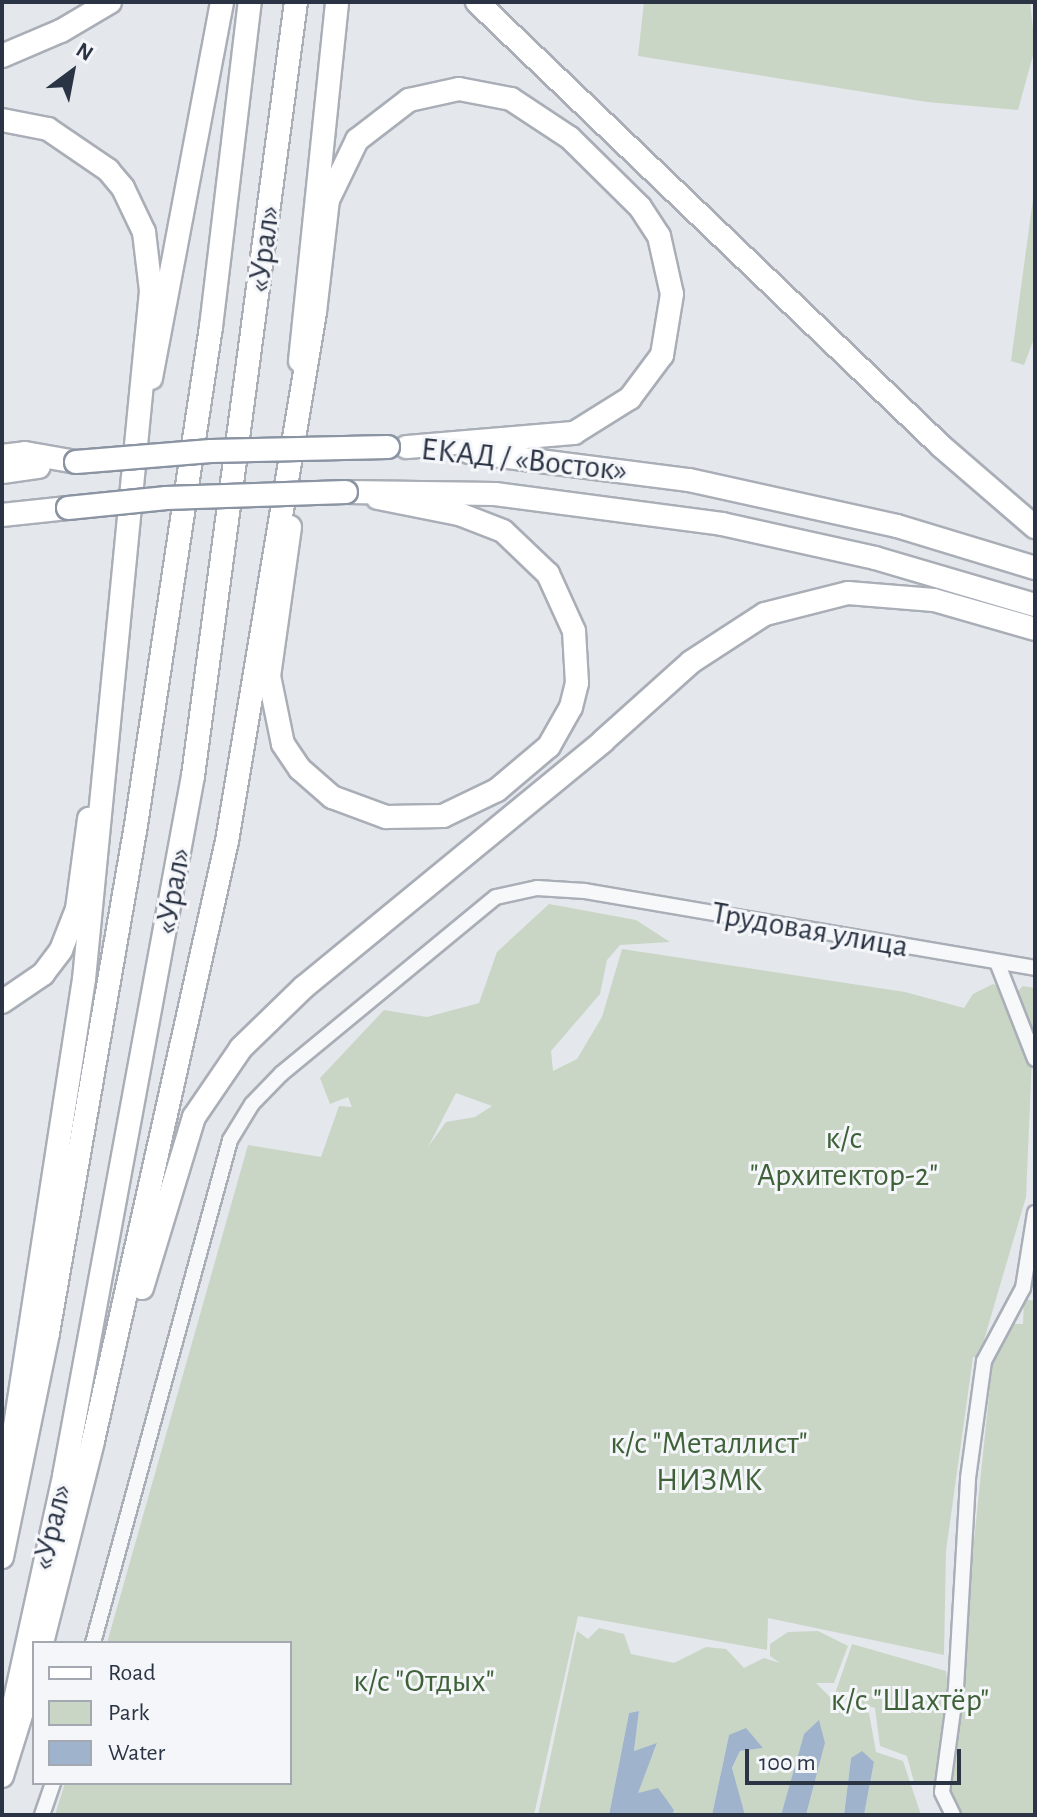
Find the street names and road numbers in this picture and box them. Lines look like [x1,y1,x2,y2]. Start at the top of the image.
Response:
street label: «Урал» [240,203,288,295]
street label: ЕКАД / «Восток» [419,430,629,490]
street label: «Урал» [146,845,200,937]
street label: Трудовая улица [709,894,911,966]
street label: «Урал» [23,1480,81,1574]

